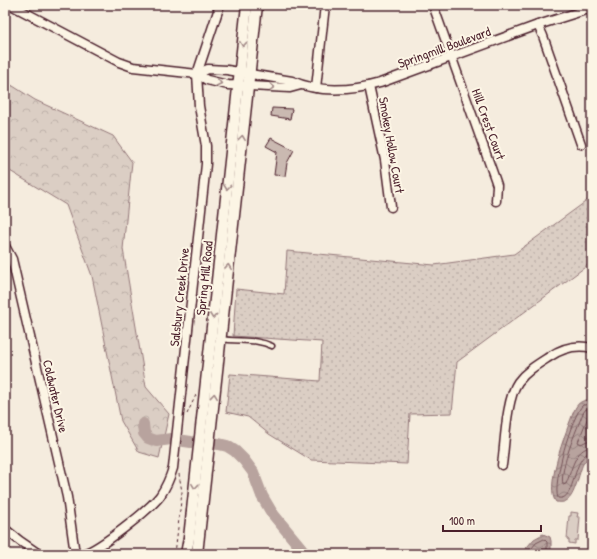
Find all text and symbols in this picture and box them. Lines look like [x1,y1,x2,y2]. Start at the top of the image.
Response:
street label: Springmill Boulevard [395,22,493,72]
one-way arrow [239,41,248,47]
one-way arrow [216,78,223,86]
one-way arrow [269,83,275,91]
street label: Hill Crest Court [468,86,510,163]
street label: Smokey Hollow Court [375,96,409,195]
one-way arrow [238,135,247,141]
one-way arrow [223,184,232,190]
street label: Spring Mill Road [191,240,217,316]
street label: Salsbury Creek Drive [165,247,193,347]
one-way arrow [223,264,232,270]
one-way arrow [209,313,218,319]
street label: Coldwater Drive [39,358,73,434]
one-way arrow [209,393,218,399]
one-way arrow [190,483,199,489]
scale bar [443,507,541,533]
text: 100 m [449,512,475,529]

